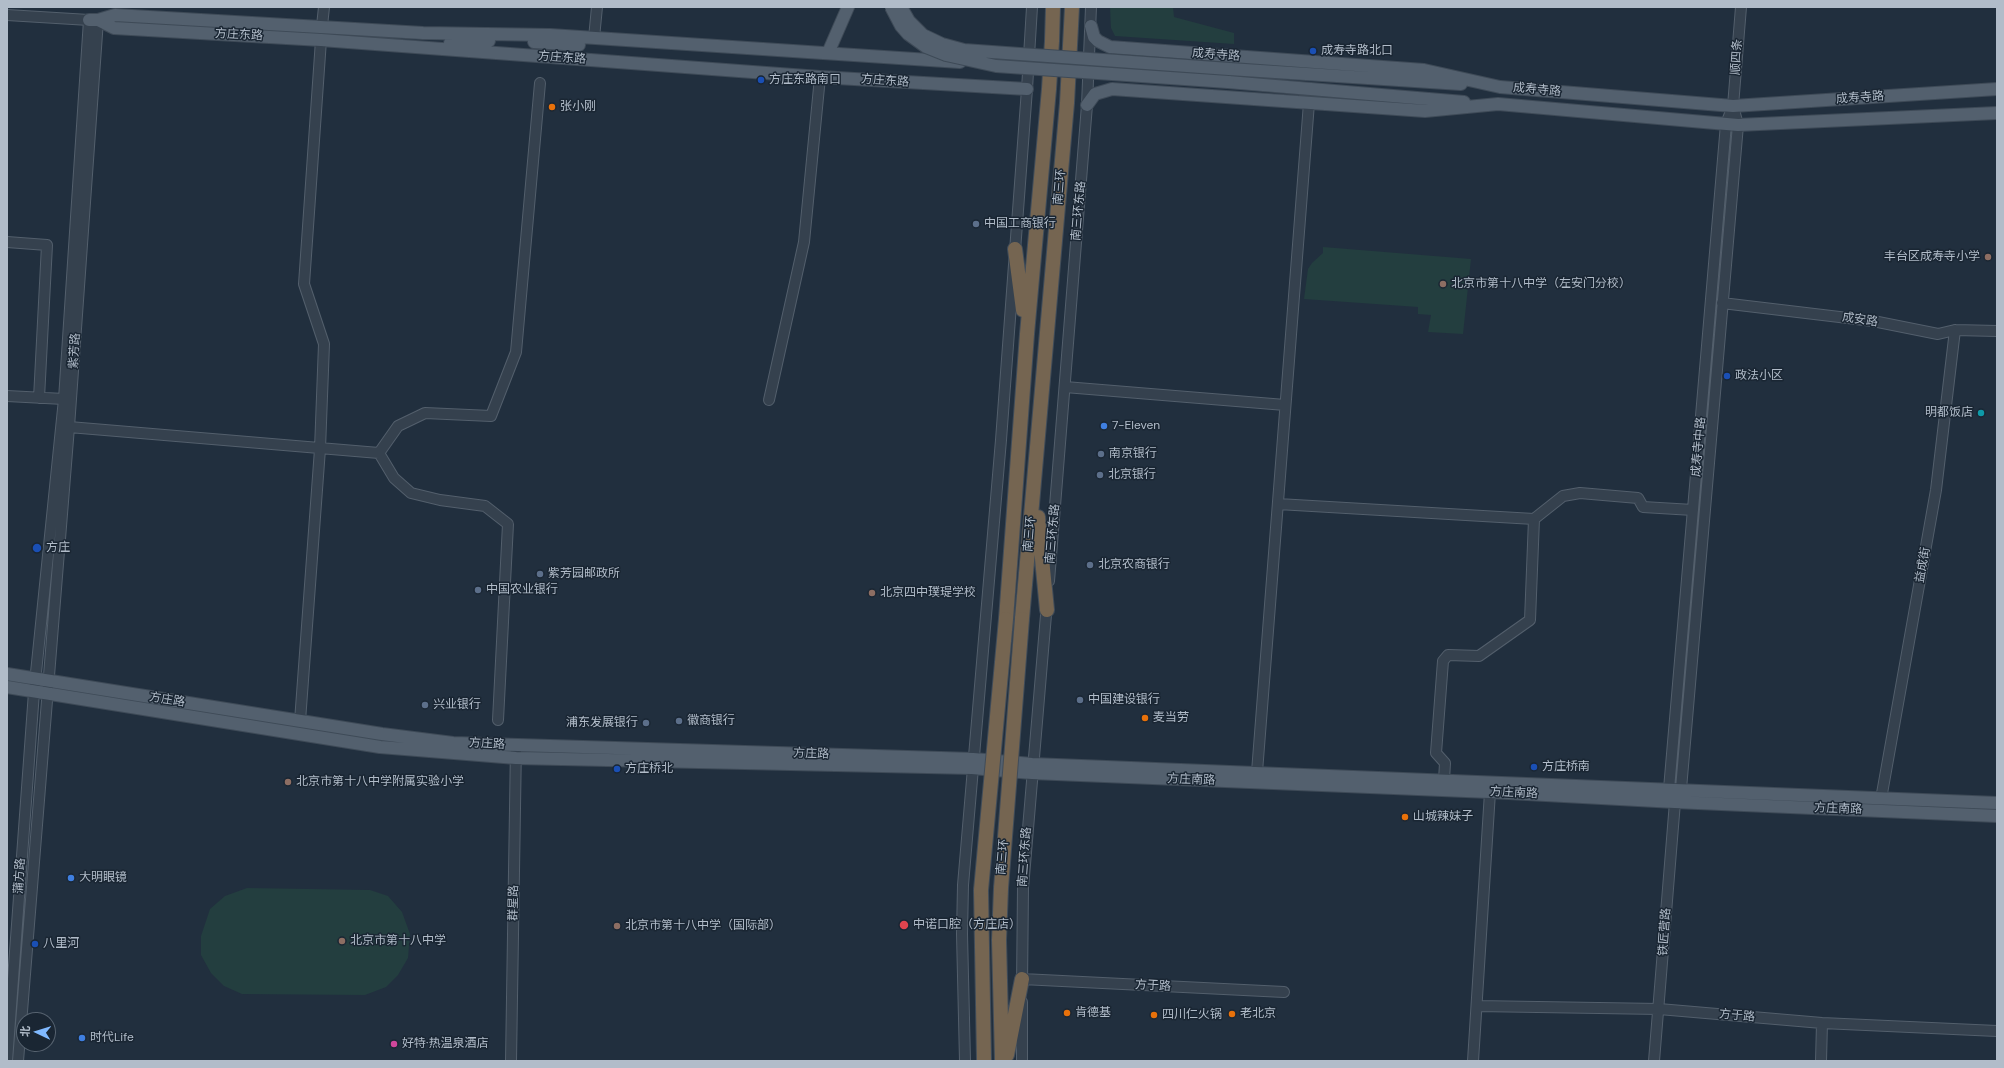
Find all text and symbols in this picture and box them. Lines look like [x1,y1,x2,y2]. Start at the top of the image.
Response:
street label: 方庄东路 [215,27,263,43]
street label: 顺四条 [1729,39,1745,75]
place label: 成寿寺路北口 [1321,44,1393,58]
street label: 成寿寺路 [1192,46,1240,64]
marker: 成寿寺路北口 [1308,46,1318,56]
street label: 方庄东路 [538,49,586,67]
street label: 方庄东路 [861,72,909,90]
place label: 方庄东路南口 [769,73,841,87]
marker: 方庄东路南口 [756,75,766,85]
street label: 成寿寺路 [1512,81,1562,99]
street label: 成寿寺路 [1836,89,1884,107]
place label: 张小刚 [560,100,596,114]
marker: 张小刚 [547,102,557,112]
street label: 南三环 [1051,168,1069,206]
street label: 南三环东路 [1069,180,1089,242]
place label: 中国工商银行 [984,217,1056,231]
marker: 中国工商银行 [971,219,981,229]
place label: 丰台区成寿寺小学 [1884,250,1980,264]
marker: 丰台区成寿寺小学 [1983,252,1993,262]
place label: 北京市第十八中学（左安门分校） [1451,277,1631,291]
marker: 北京市第十八中学（左安门分校） [1438,279,1448,289]
street label: 成安路 [1841,310,1879,330]
street label: 紫芳路 [67,333,83,369]
place label: 政法小区 [1735,369,1783,383]
marker: 政法小区 [1722,371,1732,381]
place label: 明都饭店 [1925,406,1973,420]
marker: 明都饭店 [1976,408,1986,418]
street label: 成寿寺中路 [1689,416,1709,478]
place label: 7-Eleven [1112,419,1160,433]
marker: 7-Eleven [1099,421,1109,431]
place label: 南京银行 [1109,447,1157,461]
marker: 南京银行 [1096,449,1106,459]
place label: 北京银行 [1108,468,1156,482]
marker: 北京银行 [1095,470,1105,480]
street label: 南三环东路 [1043,503,1063,565]
street label: 南三环 [1021,515,1039,553]
place label: 方庄 [46,541,70,555]
marker: 方庄 [31,542,43,554]
street label: 益成街 [1913,546,1933,584]
place label: 北京农商银行 [1098,558,1170,572]
marker: 北京农商银行 [1085,560,1095,570]
place label: 紫芳园邮政所 [548,567,620,581]
marker: 紫芳园邮政所 [535,569,545,579]
place label: 中国农业银行 [486,583,558,597]
marker: 中国农业银行 [473,585,483,595]
place label: 北京四中璞瑅学校 [880,586,976,600]
marker: 北京四中璞瑅学校 [867,588,877,598]
street label: 方庄路 [148,690,186,710]
place label: 中国建设银行 [1088,693,1160,707]
marker: 中国建设银行 [1075,695,1085,705]
place label: 兴业银行 [433,698,481,712]
marker: 兴业银行 [420,700,430,710]
place label: 麦当劳 [1153,711,1189,725]
marker: 麦当劳 [1140,713,1150,723]
place label: 徽商银行 [687,714,735,728]
place label: 浦东发展银行 [566,716,638,730]
marker: 徽商银行 [674,716,684,726]
marker: 浦东发展银行 [641,718,651,728]
street label: 方庄路 [469,736,505,752]
street label: 方庄路 [793,746,829,762]
place label: 方庄桥南 [1542,760,1590,774]
place label: 方庄桥北 [625,762,673,776]
marker: 方庄桥南 [1529,762,1539,772]
marker: 方庄桥北 [612,764,622,774]
street label: 方庄南路 [1167,772,1215,788]
place label: 北京市第十八中学附属实验小学 [296,775,464,789]
marker: 北京市第十八中学附属实验小学 [283,777,293,787]
street label: 方庄南路 [1490,785,1538,801]
street label: 方庄南路 [1814,801,1862,817]
place label: 山城辣妹子 [1413,810,1473,824]
marker: 山城辣妹子 [1400,812,1410,822]
street label: 南三环东路 [1016,827,1034,887]
street label: 南三环 [994,838,1012,876]
street label: 蒲方路 [12,858,28,894]
place label: 大明眼镜 [79,871,127,885]
marker: 大明眼镜 [66,873,76,883]
street label: 群星路 [506,885,522,921]
street label: 铁匠营路 [1656,908,1674,956]
place label: 中诺口腔（方庄店） [913,918,1021,932]
place label: 北京市第十八中学（国际部） [625,919,781,933]
marker: 中诺口腔（方庄店） [898,919,910,931]
marker: 北京市第十八中学（国际部） [612,921,622,931]
place label: 北京市第十八中学 [350,934,446,948]
marker: 北京市第十八中学 [337,936,347,946]
place label: 八里河 [43,937,79,951]
marker: 八里河 [30,939,40,949]
street label: 方于路 [1135,978,1171,994]
place label: 肯德基 [1075,1006,1111,1020]
place label: 老北京 [1240,1007,1276,1021]
street label: 方于路 [1718,1007,1756,1025]
marker: 肯德基 [1062,1008,1072,1018]
place label: 四川仁火锅 [1162,1008,1222,1022]
marker: 老北京 [1227,1009,1237,1019]
marker: 四川仁火锅 [1149,1010,1159,1020]
north arrow [16,1012,56,1052]
text: 北 [18,1025,32,1037]
place label: 时代Life [90,1031,134,1045]
marker: 时代Life [77,1033,87,1043]
place label: 好特·热温泉酒店 [402,1037,488,1051]
marker: 好特·热温泉酒店 [389,1039,399,1049]

